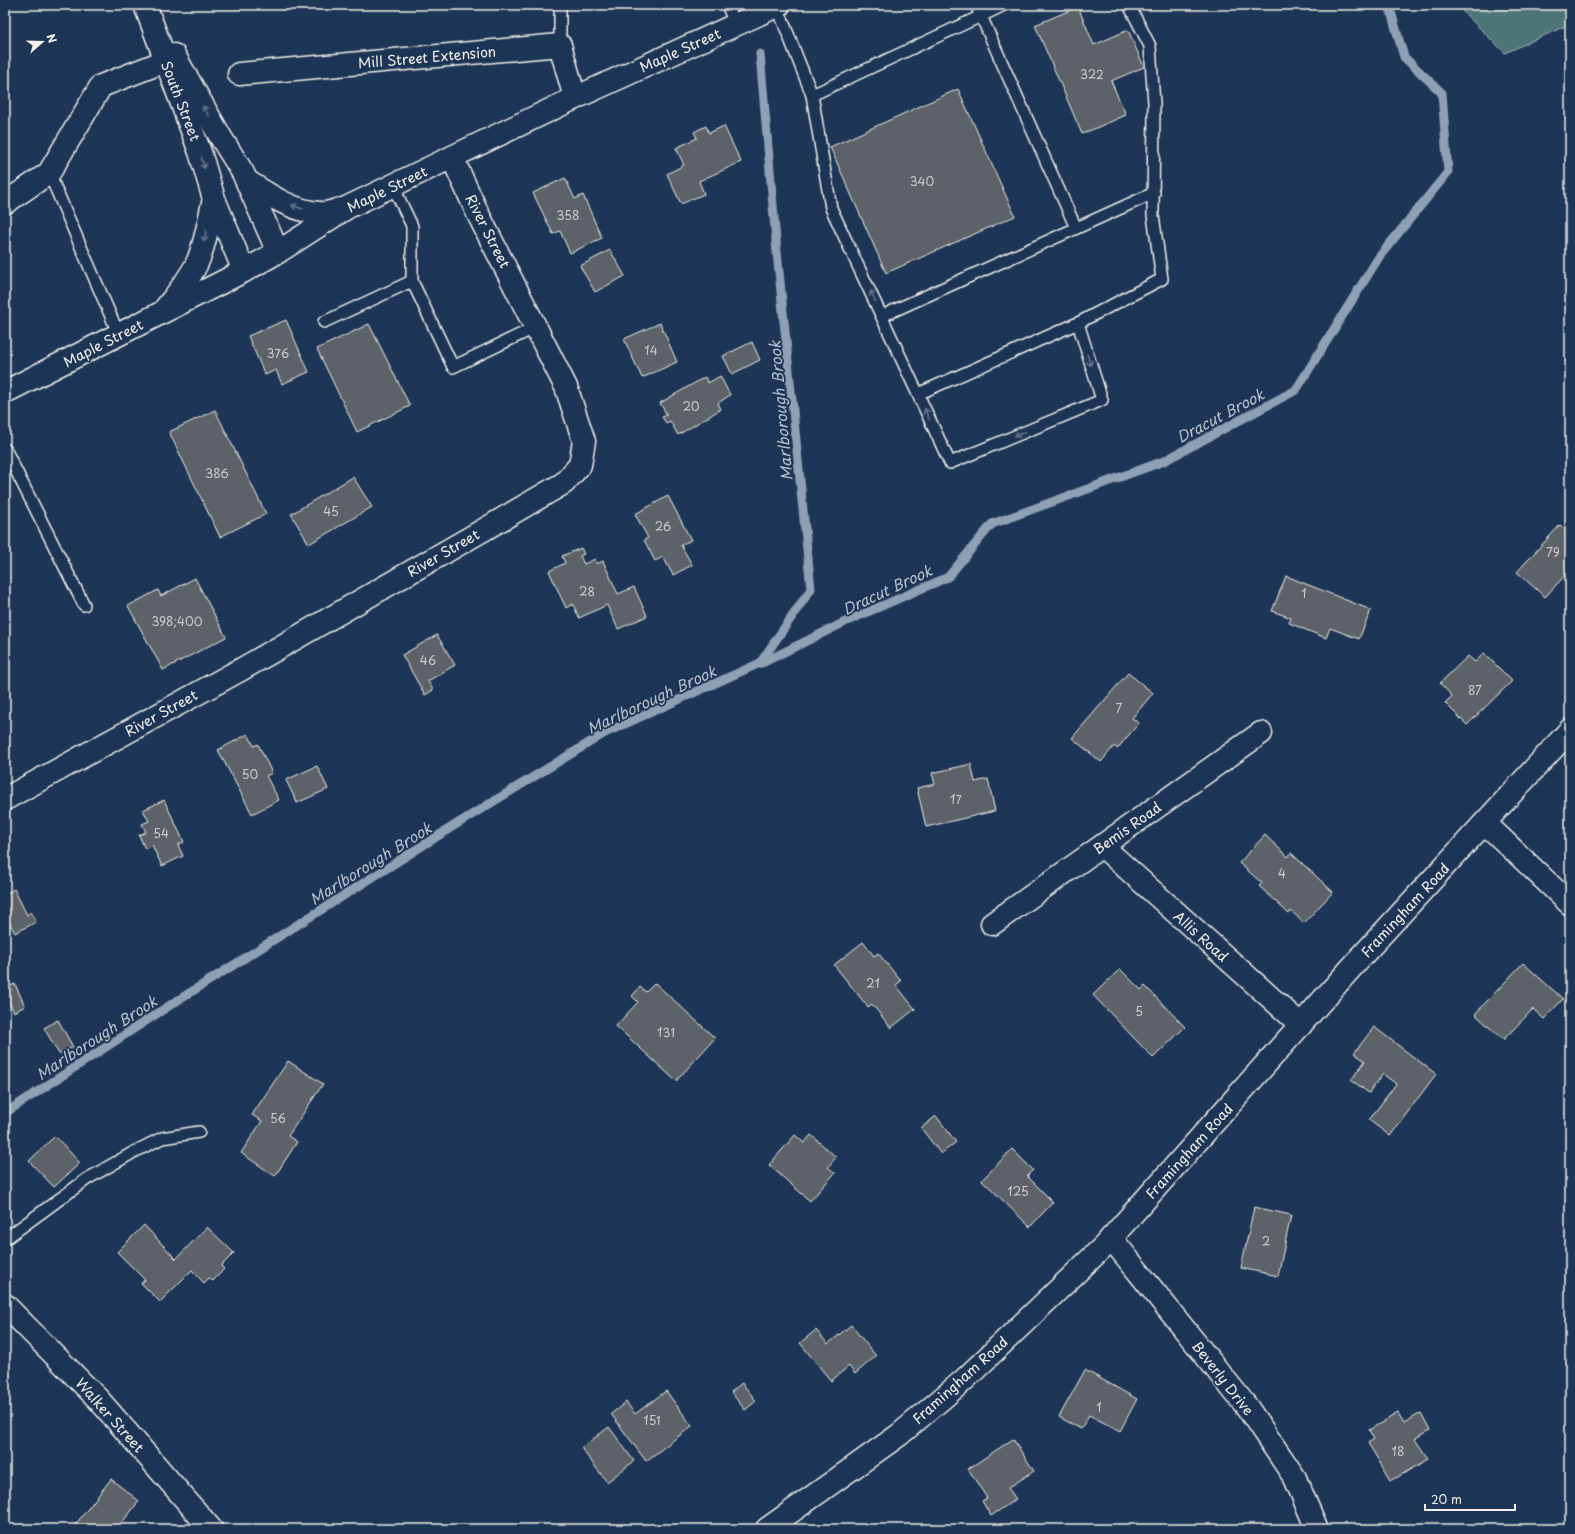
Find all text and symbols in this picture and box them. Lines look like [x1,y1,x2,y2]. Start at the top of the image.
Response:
north arrow [22,22,62,62]
street label: Maple Street [636,23,724,77]
text: N [42,31,61,46]
street label: Mill Street Extension [357,41,497,73]
street label: South Street [156,58,206,144]
house number: 322 [1080,65,1104,83]
one-way arrow [202,105,210,117]
one-way arrow [200,157,207,170]
street label: Maple Street [343,160,431,217]
house number: 340 [910,172,935,190]
street label: River Street [460,190,516,272]
one-way arrow [291,203,303,211]
house number: 358 [557,206,579,224]
one-way arrow [200,230,208,243]
one-way arrow [869,291,876,303]
street label: Maple Street [59,314,147,372]
water label: Marlborough Brook [762,338,798,482]
house number: 14 [644,341,658,359]
house number: 376 [267,344,289,362]
one-way arrow [1086,354,1093,367]
water label: Dracut Brook [1172,382,1269,448]
house number: 20 [682,397,700,415]
one-way arrow [923,409,930,421]
one-way arrow [1014,431,1026,438]
house number: 386 [205,464,229,482]
house number: 45 [323,502,339,520]
house number: 26 [655,517,671,535]
street label: River Street [403,524,483,582]
house number: 79 [1546,543,1560,561]
water label: Dracut Brook [838,558,937,620]
house number: 28 [579,582,595,600]
house number: 1 [1301,584,1307,602]
house number: 398;400 [151,612,203,630]
house number: 46 [420,651,436,669]
water label: Marlborough Brook [583,658,721,739]
house number: 87 [1468,681,1482,699]
street label: River Street [121,684,202,742]
house number: 7 [1116,699,1123,717]
house number: 50 [242,765,258,783]
house number: 17 [950,790,962,808]
street label: Bemis Road [1089,797,1165,859]
water label: Marlborough Brook [304,815,437,910]
house number: 54 [153,824,169,842]
street label: Framingham Road [1356,858,1454,962]
house number: 4 [1278,864,1286,882]
street label: Allis Road [1169,906,1233,966]
house number: 21 [866,974,880,992]
water label: Marlborough Brook [31,988,163,1085]
house number: 5 [1135,1002,1143,1020]
house number: 131 [657,1023,675,1041]
street label: Framingham Road [1140,1099,1238,1203]
house number: 56 [270,1109,286,1127]
house number: 125 [1007,1182,1029,1200]
house number: 2 [1262,1232,1270,1250]
street label: Framingham Road [908,1331,1012,1429]
street label: Beverly Drive [1187,1336,1259,1420]
street label: Walker Street [71,1373,150,1457]
house number: 1 [1096,1398,1102,1416]
house number: 151 [643,1411,661,1429]
house number: 18 [1392,1442,1404,1460]
scale bar [1425,1486,1515,1512]
text: 20 m [1431,1490,1462,1508]

